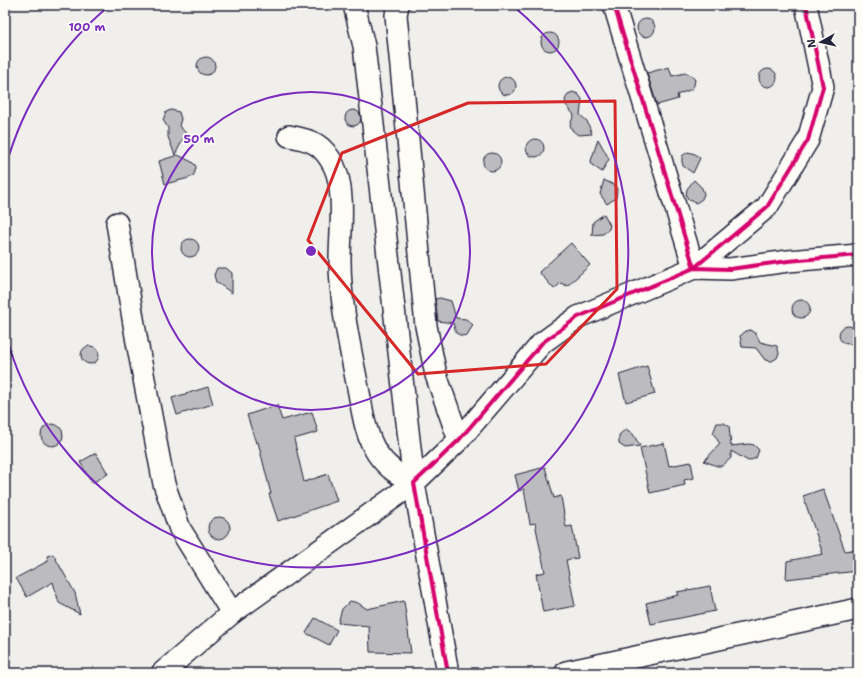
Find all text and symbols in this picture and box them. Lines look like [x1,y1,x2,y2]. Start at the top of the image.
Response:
text: 100 m [69,19,106,35]
north arrow [801,22,841,62]
text: N [804,38,820,49]
text: 50 m [184,131,215,147]
centre of rings [304,244,318,258]

